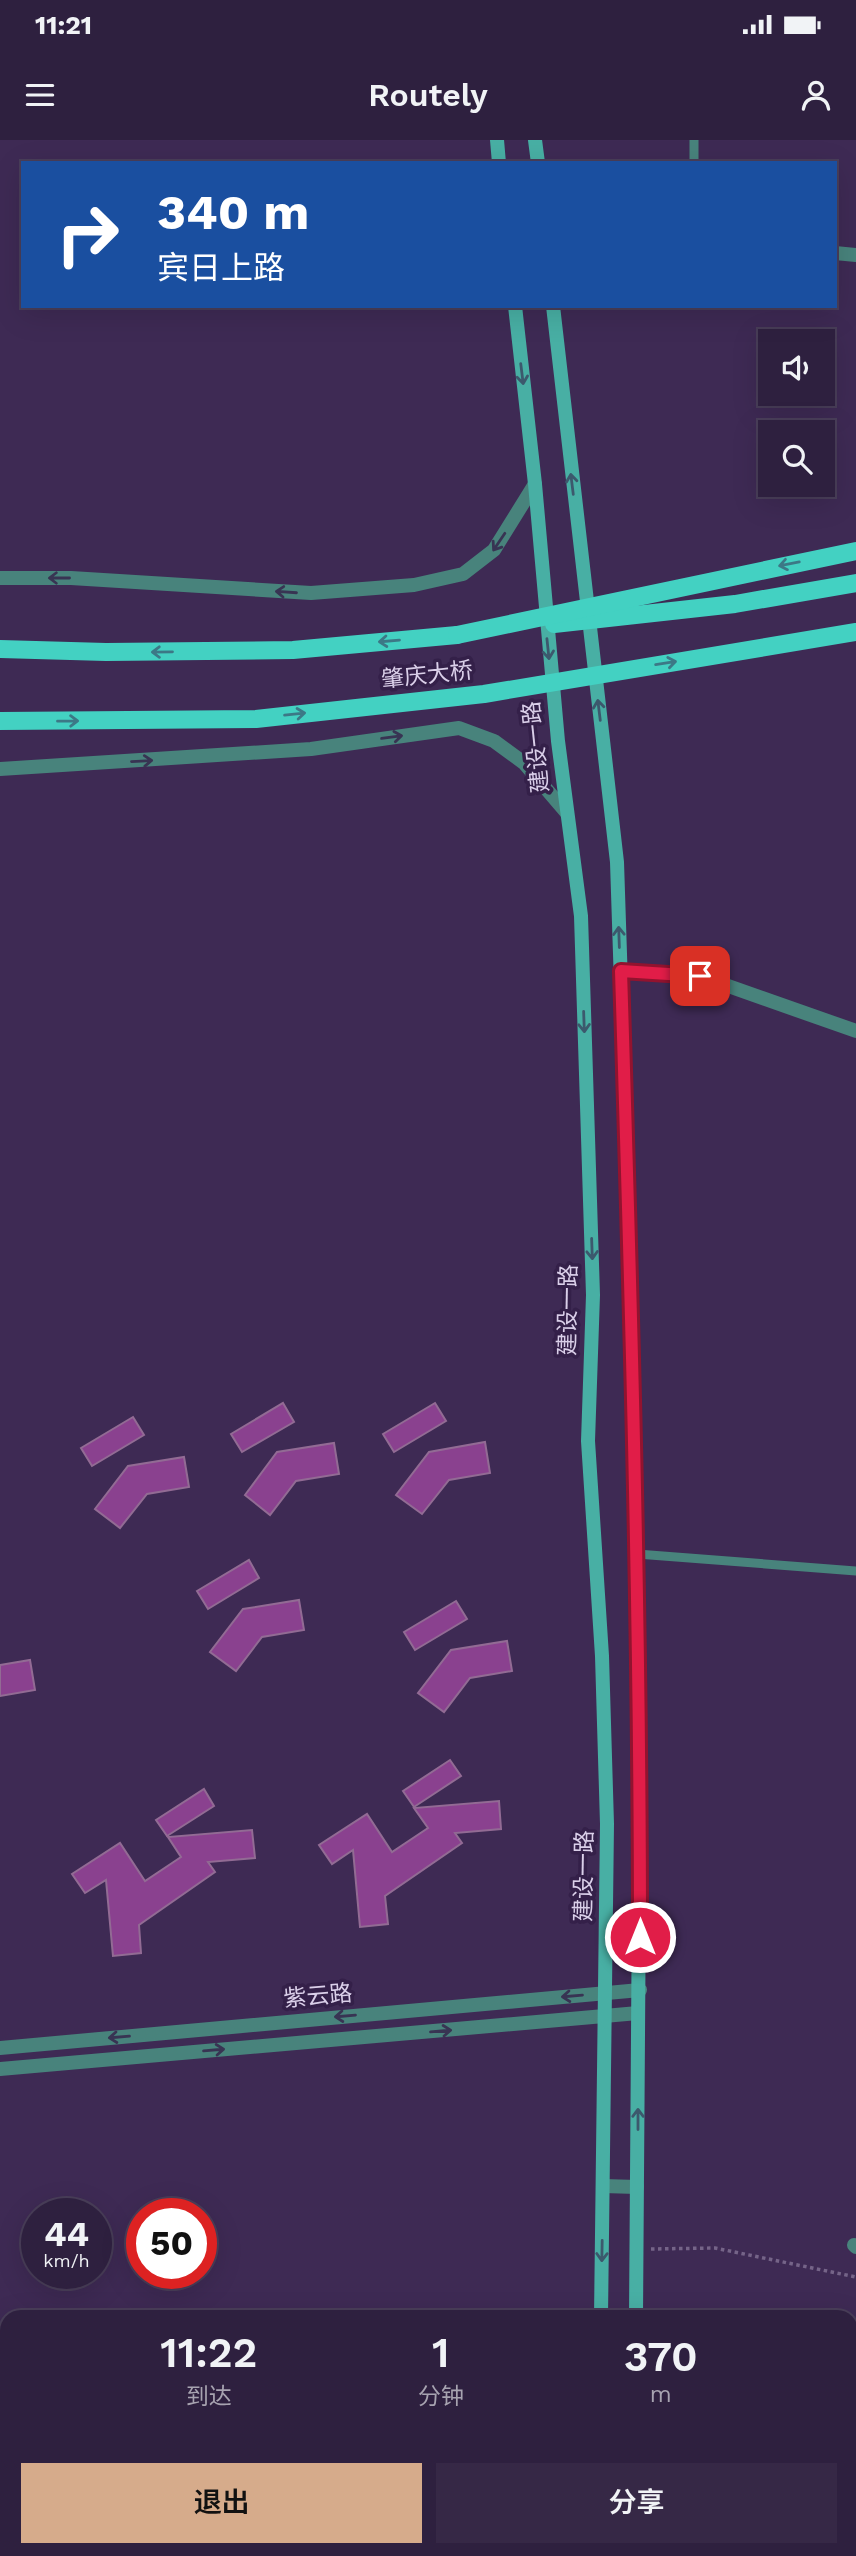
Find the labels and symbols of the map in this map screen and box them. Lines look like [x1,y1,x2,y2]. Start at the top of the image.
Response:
one-way arrow [516,362,529,385]
one-way arrow [566,473,579,496]
one-way arrow [492,532,506,551]
one-way arrow [778,558,801,571]
one-way arrow [47,571,70,585]
one-way arrow [275,585,297,598]
one-way arrow [378,635,401,648]
one-way arrow [542,637,555,660]
one-way arrow [151,645,174,659]
one-way arrow [654,656,677,669]
street label: 肇庆大桥 [380,657,474,693]
one-way arrow [592,699,605,722]
street label: 建设一路 [518,700,554,794]
one-way arrow [284,708,306,721]
one-way arrow [56,714,79,728]
one-way arrow [380,731,403,744]
one-way arrow [130,755,153,768]
one-way arrow [613,925,626,948]
pin [670,946,730,1006]
one-way arrow [578,1010,591,1033]
one-way arrow [585,1237,598,1260]
street label: 建设一路 [554,1264,582,1356]
street label: 建设一路 [570,1830,598,1922]
position arrow [603,1900,677,1974]
street label: 紫云路 [282,1980,354,2012]
one-way arrow [561,1990,584,2003]
one-way arrow [334,2010,357,2023]
one-way arrow [429,2024,452,2037]
one-way arrow [108,2031,130,2044]
one-way arrow [203,2043,225,2056]
one-way arrow [631,2108,645,2131]
speed limit sign: 50 [126,2198,217,2289]
one-way arrow [595,2240,609,2263]

